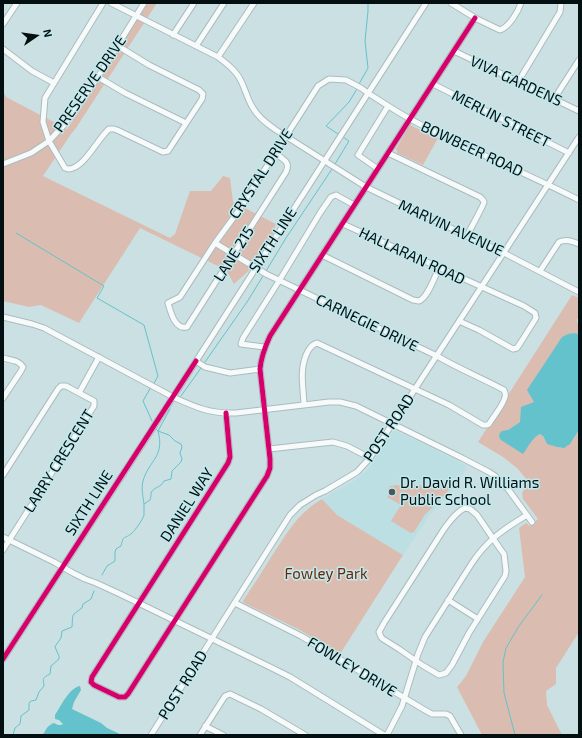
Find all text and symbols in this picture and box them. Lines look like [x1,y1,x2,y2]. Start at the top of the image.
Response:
north arrow [16,16,56,56]
text: N [41,28,55,39]
street label: PRESERVE DRIVE [50,32,130,136]
street label: VIVA GARDENS [467,52,565,110]
street label: MERLIN STREET [449,86,553,152]
street label: BOWBEER ROAD [418,117,526,181]
street label: CRYSTAL DRIVE [225,126,297,222]
street label: MARVIN AVENUE [396,196,506,260]
street label: SIXTH LINE [245,204,301,276]
street label: LANE 215 [210,223,258,285]
street label: HALLARAN ROAD [356,224,468,288]
street label: CARNEGIE DRIVE [313,290,421,356]
street label: POST ROAD [360,391,418,465]
street label: LARRY CRESCENT [20,406,98,516]
street label: DANIEL WAY [157,465,217,545]
street label: SIXTH LINE [61,467,117,539]
place label: Dr. David R. Williams Public School [400,474,539,509]
marker: Dr. David R. Williams Public School [387,487,397,497]
park label: Fowley Park [284,565,368,583]
street label: FOWLEY DRIVE [304,633,400,701]
street label: POST ROAD [155,647,211,723]

